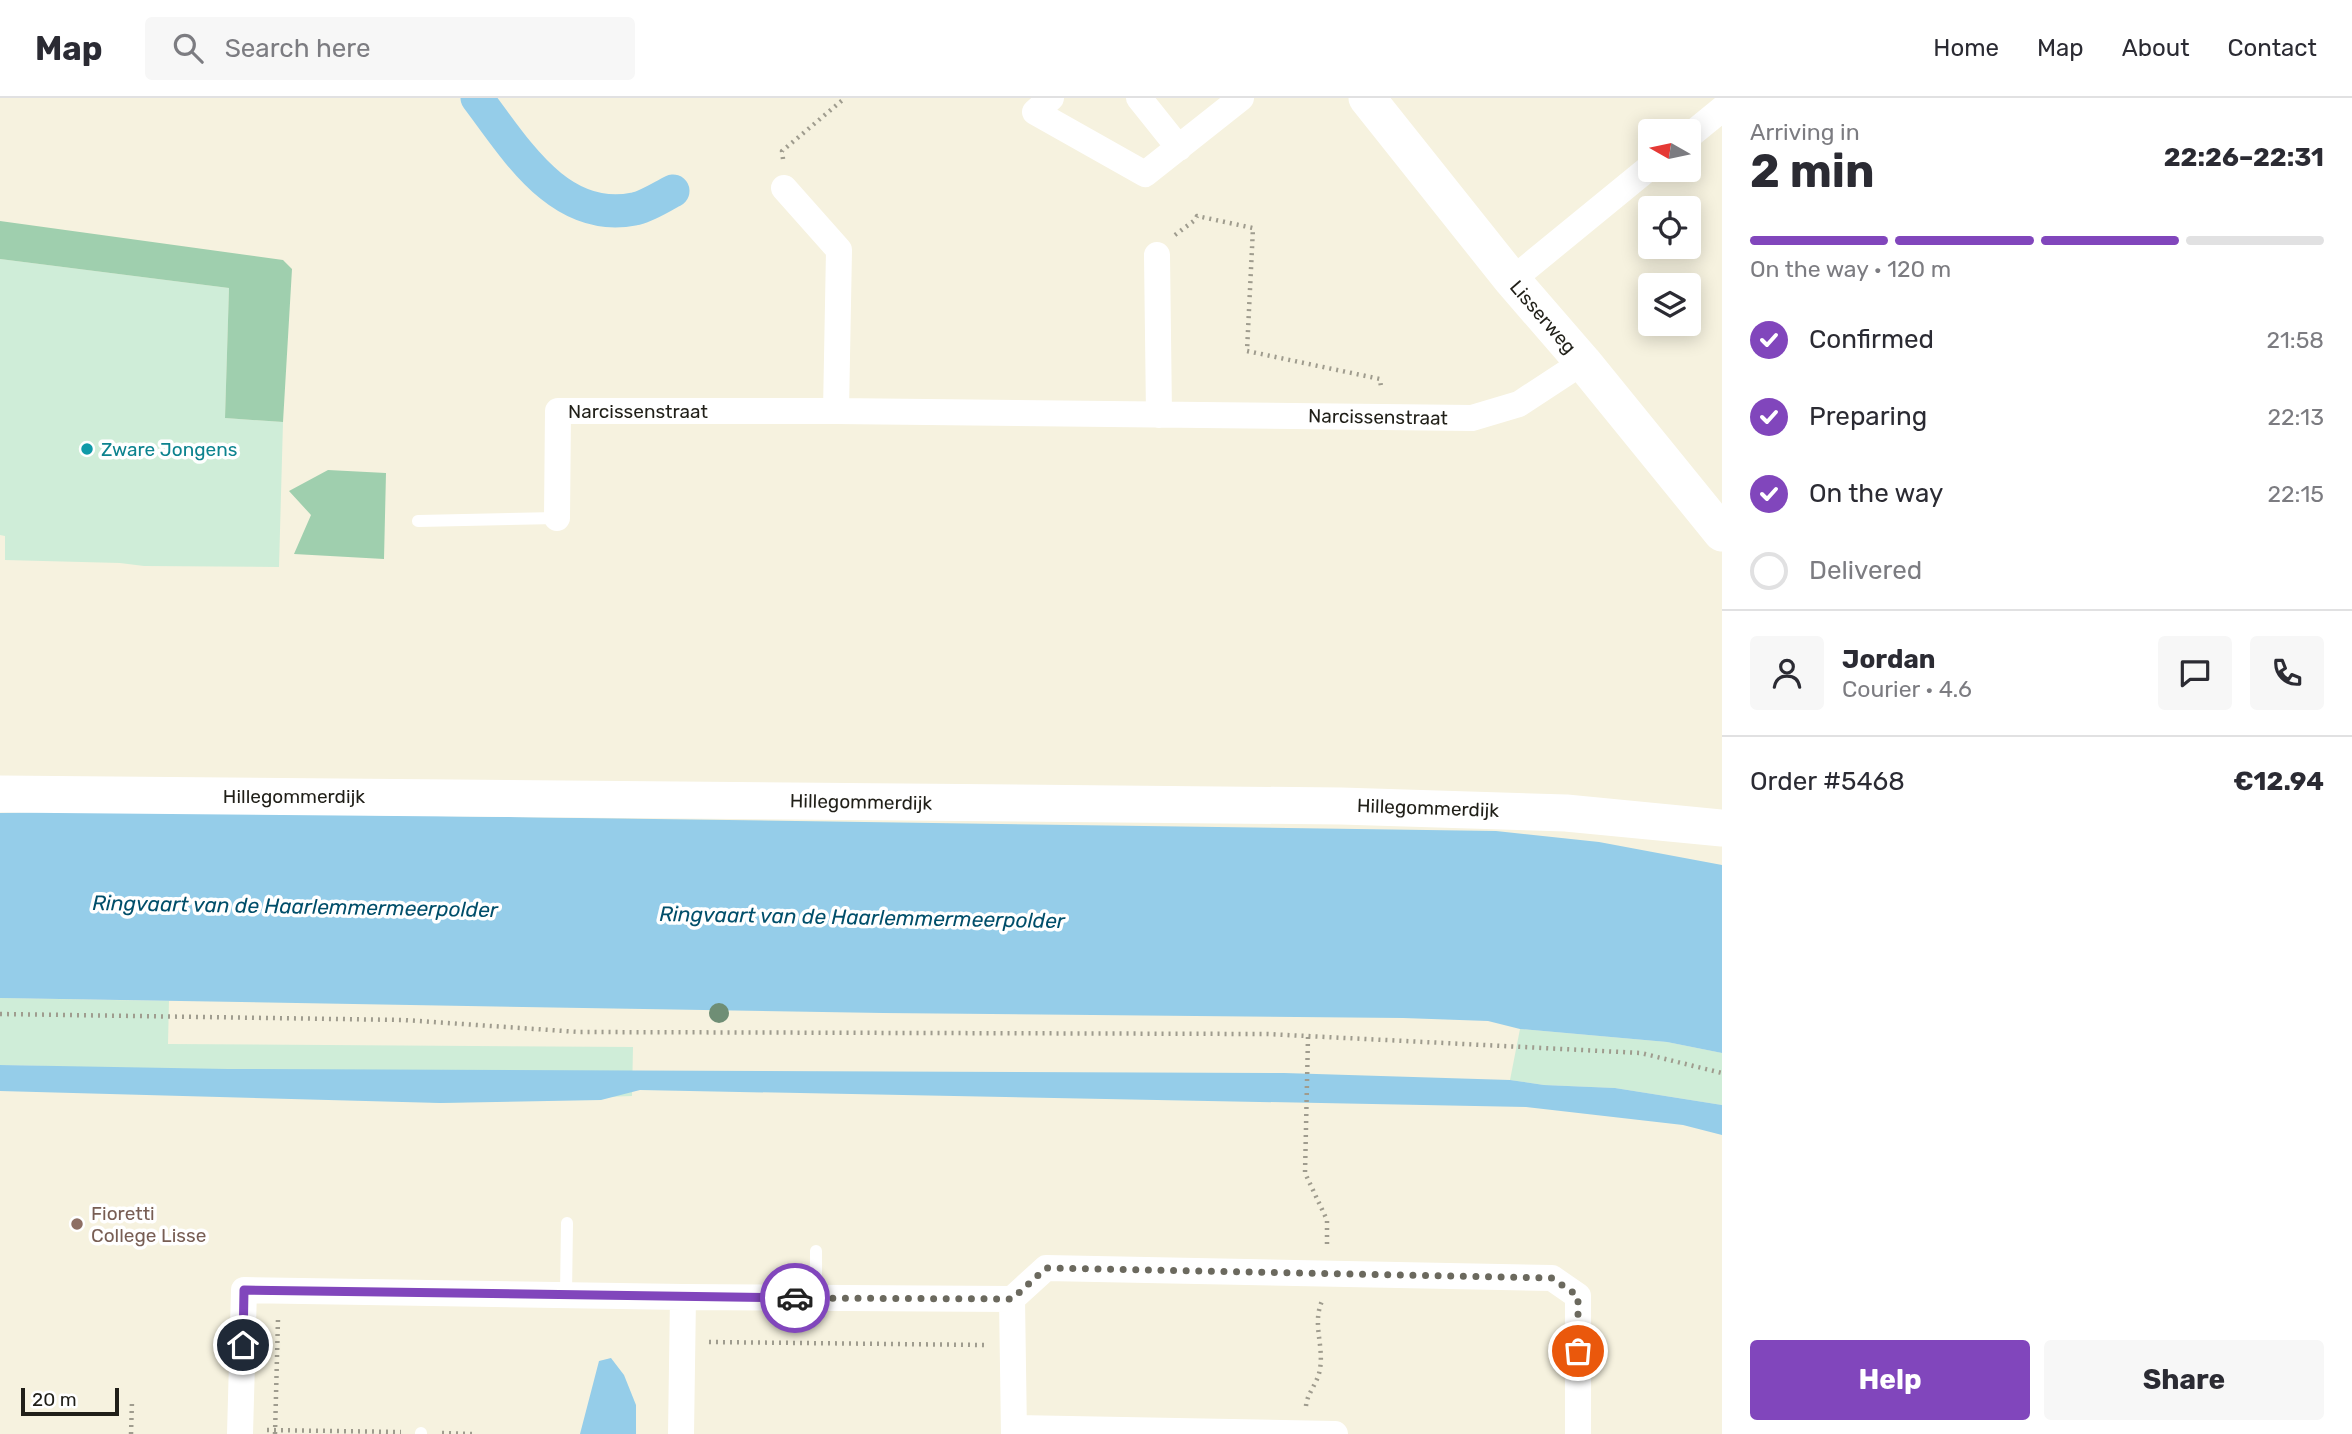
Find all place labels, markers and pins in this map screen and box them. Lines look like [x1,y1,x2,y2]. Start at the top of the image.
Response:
place label: Zware Jongens [101,438,237,461]
marker: Zware Jongens [79,441,95,457]
place label: Fioretti College Lisse [91,1202,206,1247]
marker: Fioretti College Lisse [69,1216,85,1232]
pin [213,1315,273,1375]
pin [1548,1321,1608,1381]

